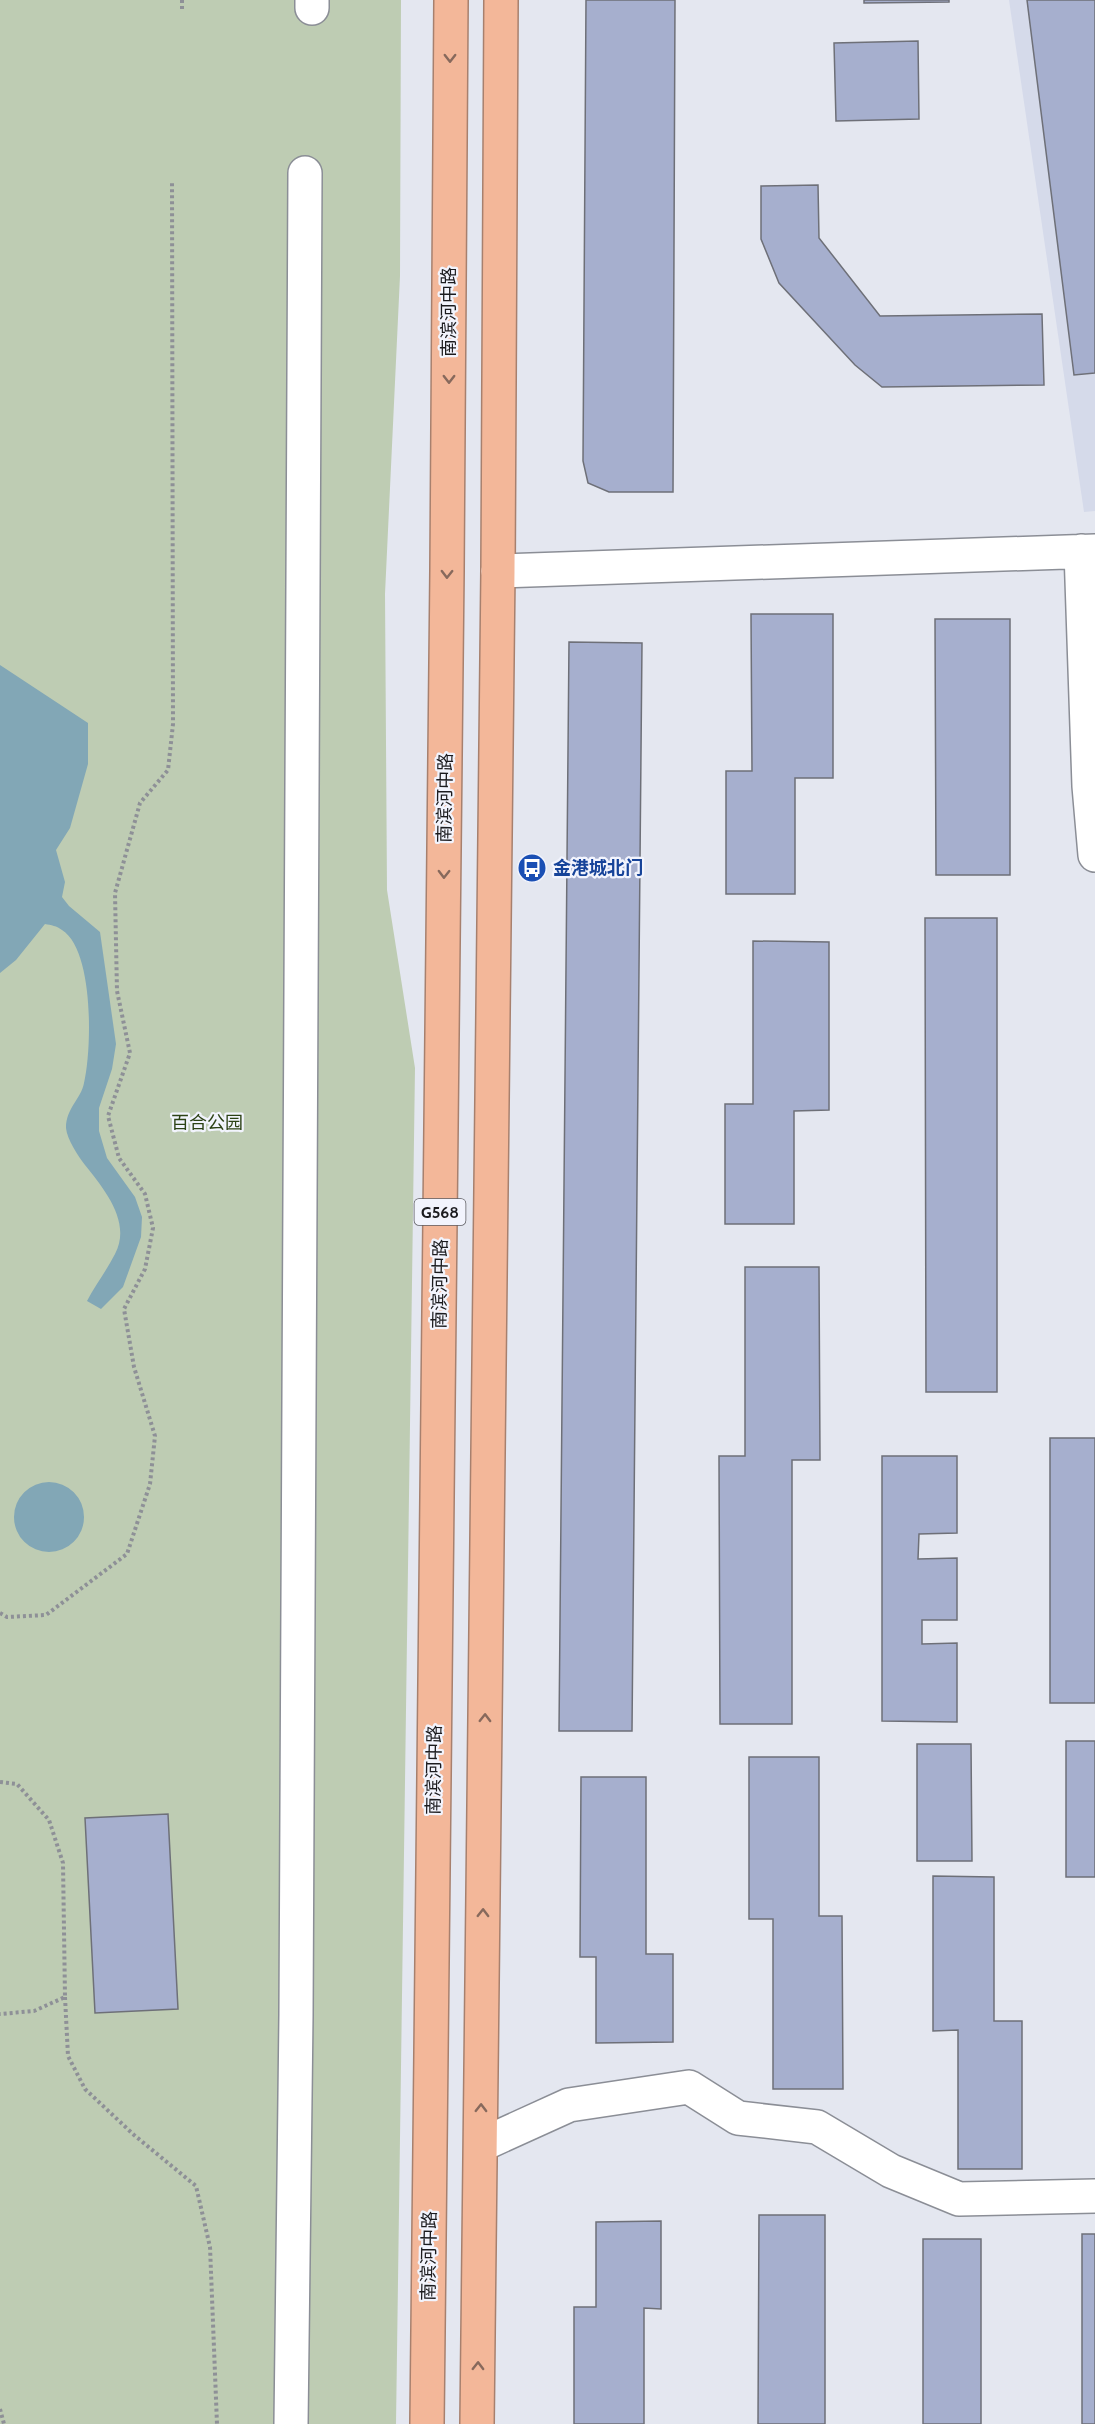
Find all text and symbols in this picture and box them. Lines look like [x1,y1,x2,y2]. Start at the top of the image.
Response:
one-way arrow [444,54,456,63]
street label: 南滨河中路 [438,267,460,357]
one-way arrow [442,375,455,384]
one-way arrow [441,570,453,579]
street label: 南滨河中路 [433,753,457,843]
bus stop icon: 金港城北门 [516,852,548,884]
place label: 金港城北门 [553,857,643,879]
one-way arrow [438,870,450,879]
park label: 百合公园 [171,1112,243,1134]
road number: G568 [414,1199,466,1225]
street label: 南滨河中路 [428,1239,452,1329]
one-way arrow [479,1713,492,1722]
street label: 南滨河中路 [422,1725,446,1815]
one-way arrow [477,1908,489,1917]
one-way arrow [475,2103,487,2112]
street label: 南滨河中路 [417,2211,441,2301]
one-way arrow [472,2361,484,2370]

